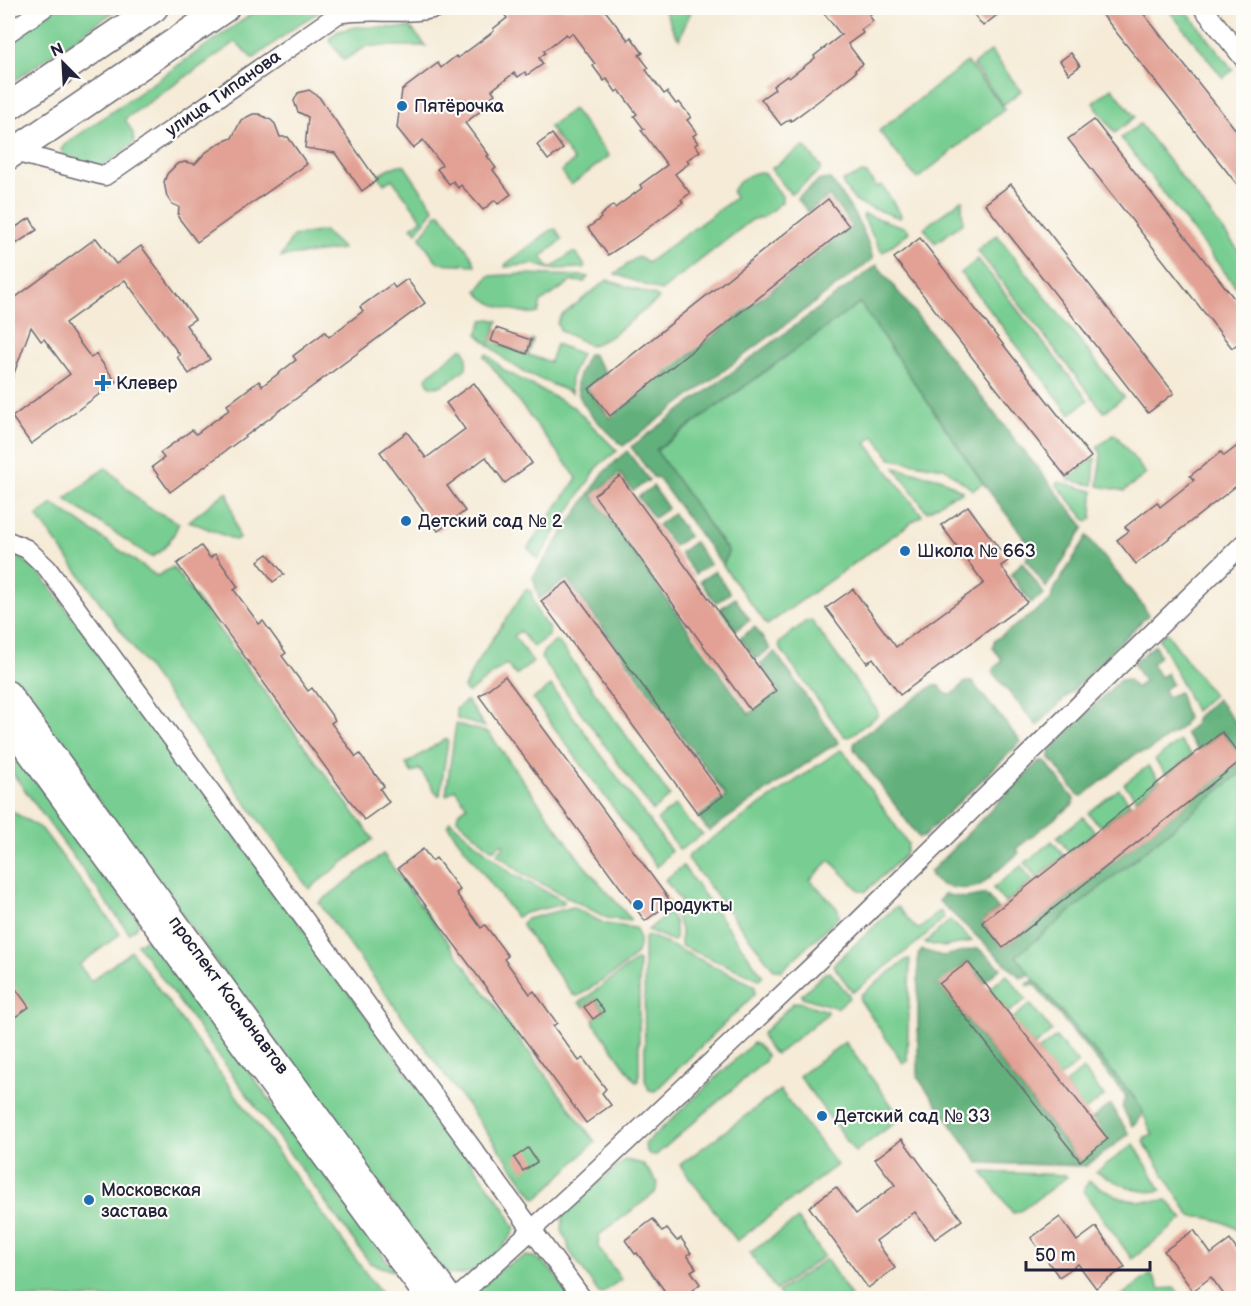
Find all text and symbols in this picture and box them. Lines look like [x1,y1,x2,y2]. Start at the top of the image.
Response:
north arrow [33,33,93,93]
text: N [48,40,67,62]
street label: улица Типанова [162,46,285,141]
place label: Пятёрочка [414,96,505,117]
marker: Пятёрочка [395,99,409,113]
place label: Клевер [116,373,177,394]
marker: Клевер [94,374,112,392]
place label: Детский сад № 2 [418,511,563,532]
marker: Детский сад № 2 [399,514,413,528]
place label: Школа № 663 [917,541,1036,562]
marker: Школа № 663 [898,544,912,558]
place label: Продукты [650,895,733,916]
marker: Продукты [631,898,645,912]
street label: проспект Космонавтов [164,912,293,1079]
place label: Детский сад № 33 [834,1106,990,1127]
marker: Детский сад № 33 [815,1109,829,1123]
place label: Московская застава [101,1180,201,1222]
marker: Московская застава [82,1193,96,1207]
scale bar [1026,1234,1150,1272]
text: 50 m [1035,1245,1076,1266]

